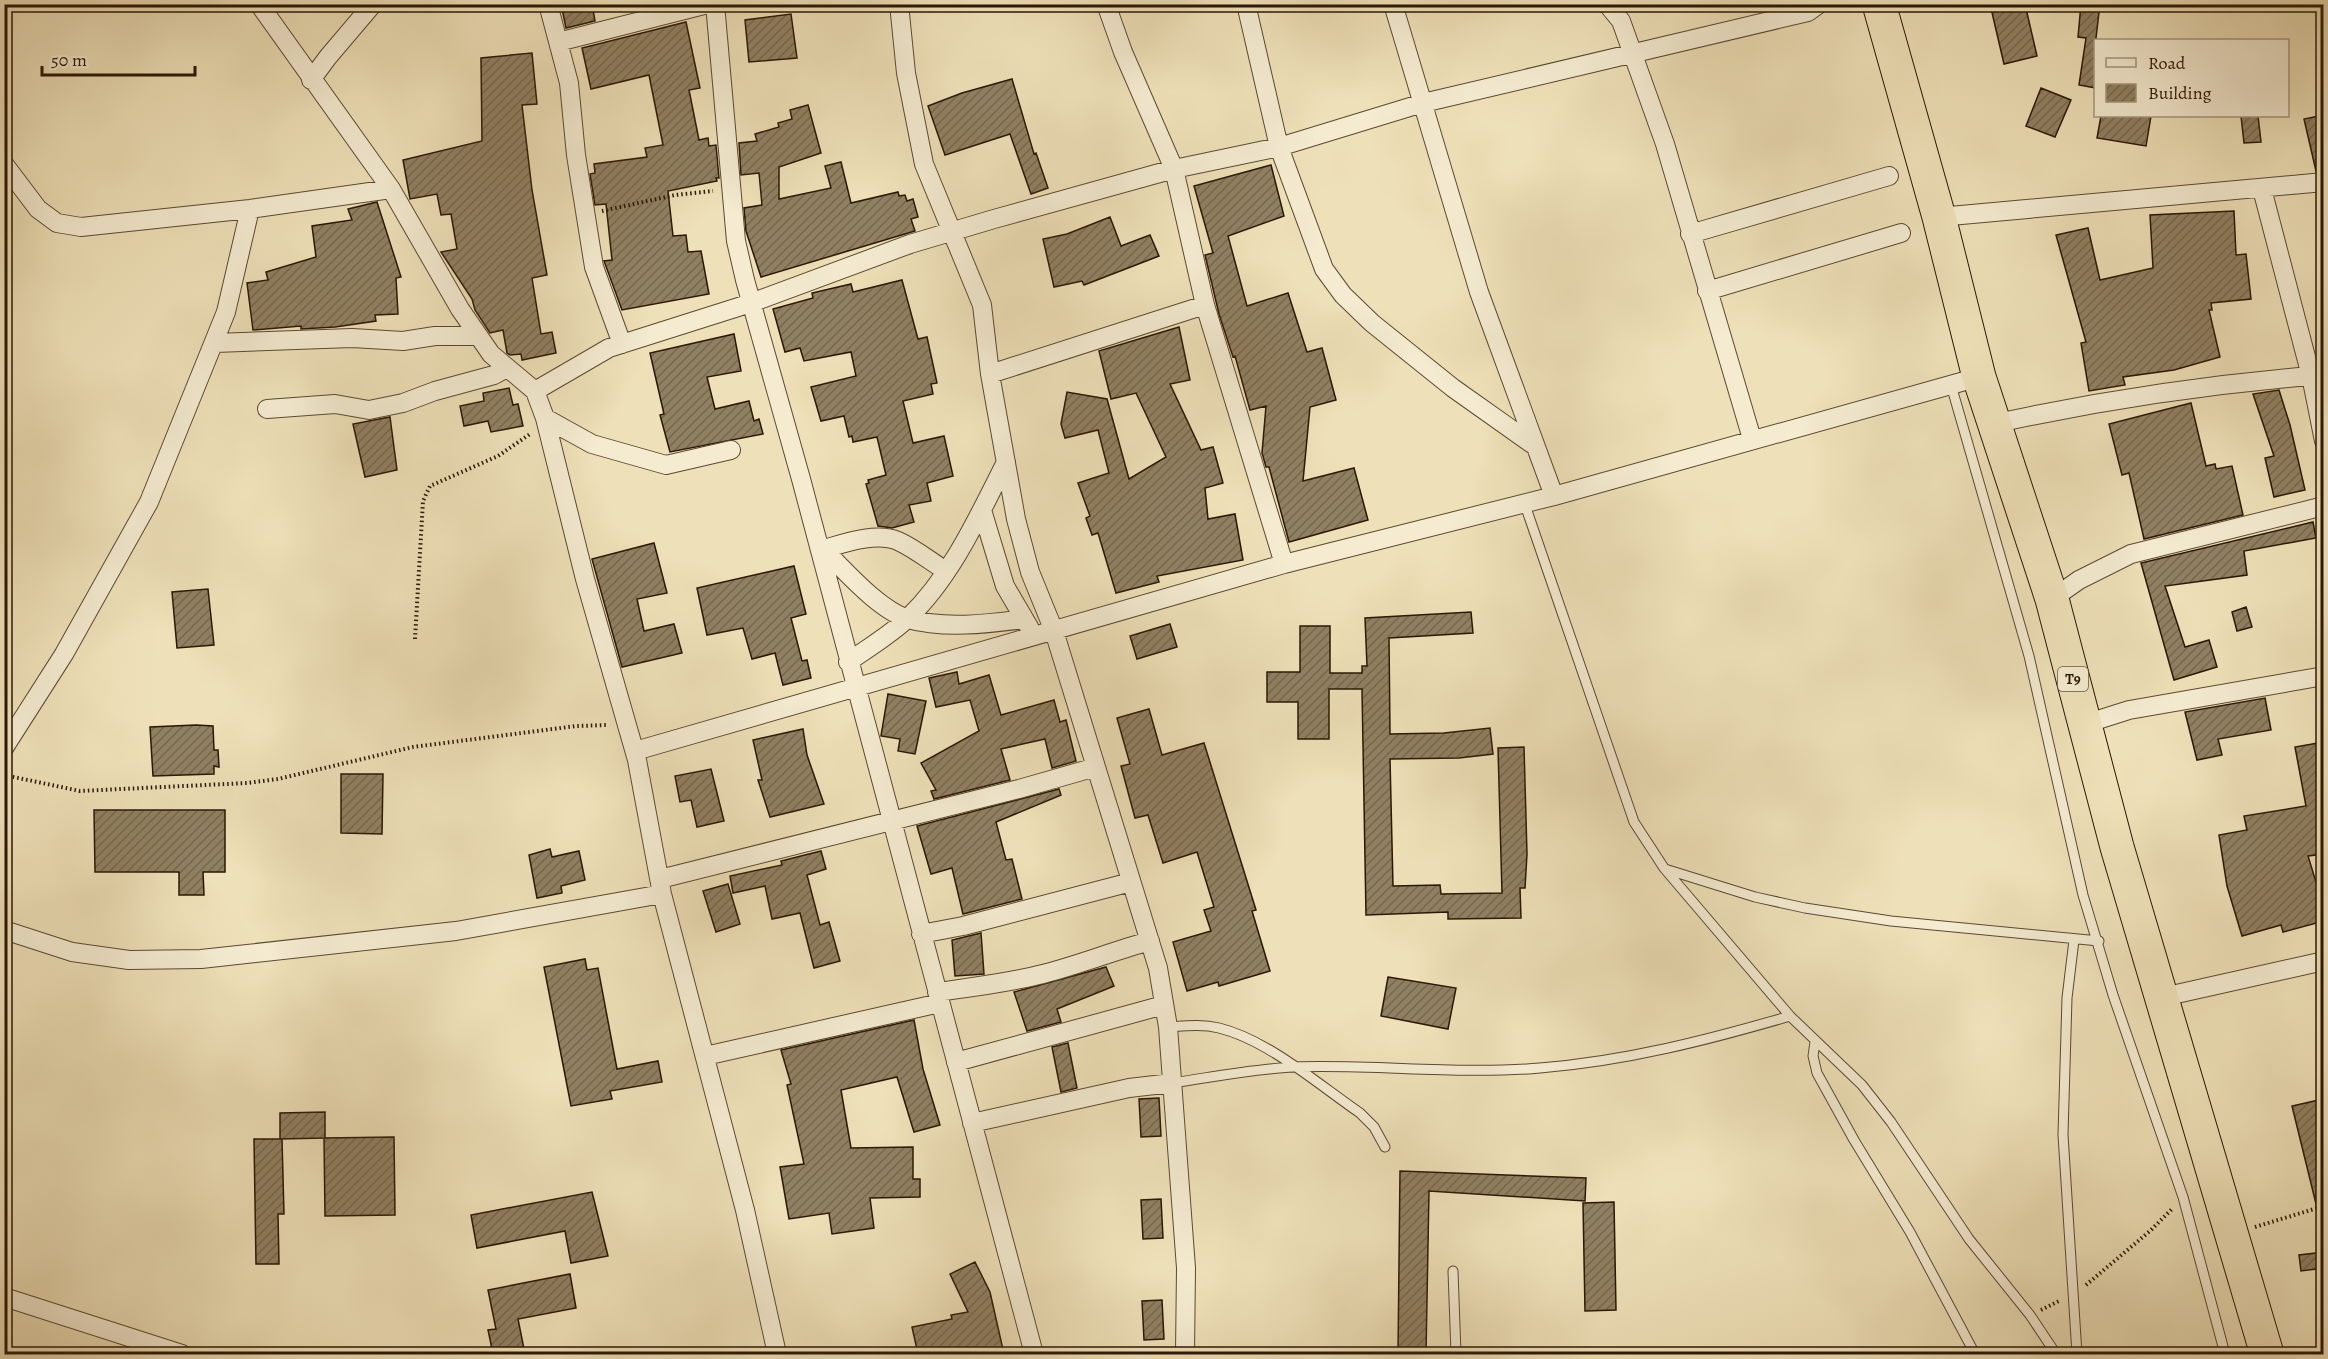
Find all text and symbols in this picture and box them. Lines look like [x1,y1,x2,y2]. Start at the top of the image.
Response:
scale bar [42,39,195,77]
legend [2094,39,2289,117]
text: 50 m [51,48,87,72]
text: Road [2148,51,2186,75]
text: Building [2148,81,2212,105]
road number: T9 [2058,667,2088,691]

